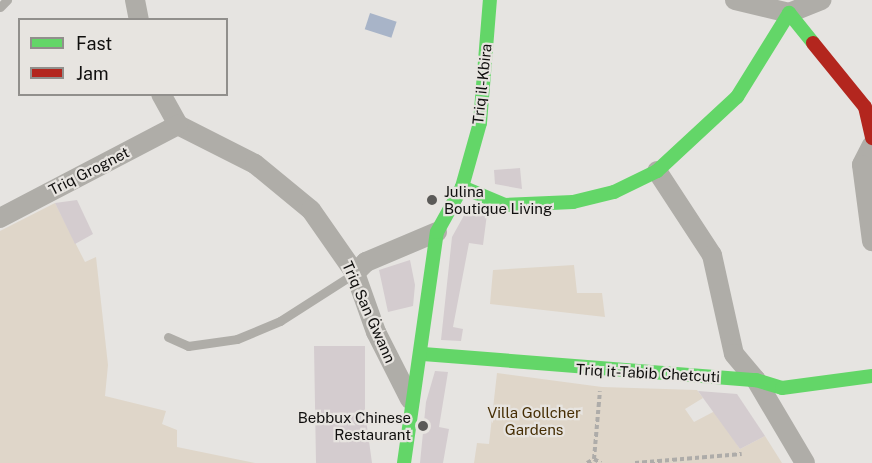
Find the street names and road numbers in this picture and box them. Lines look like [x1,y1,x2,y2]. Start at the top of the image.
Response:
street label: Triq il-Kbira [469,43,495,125]
street label: Triq Grognet [46,143,132,199]
street label: Triq San Ġwann [339,258,399,366]
street label: Triq it-Tabib Chetcuti [576,360,720,386]

